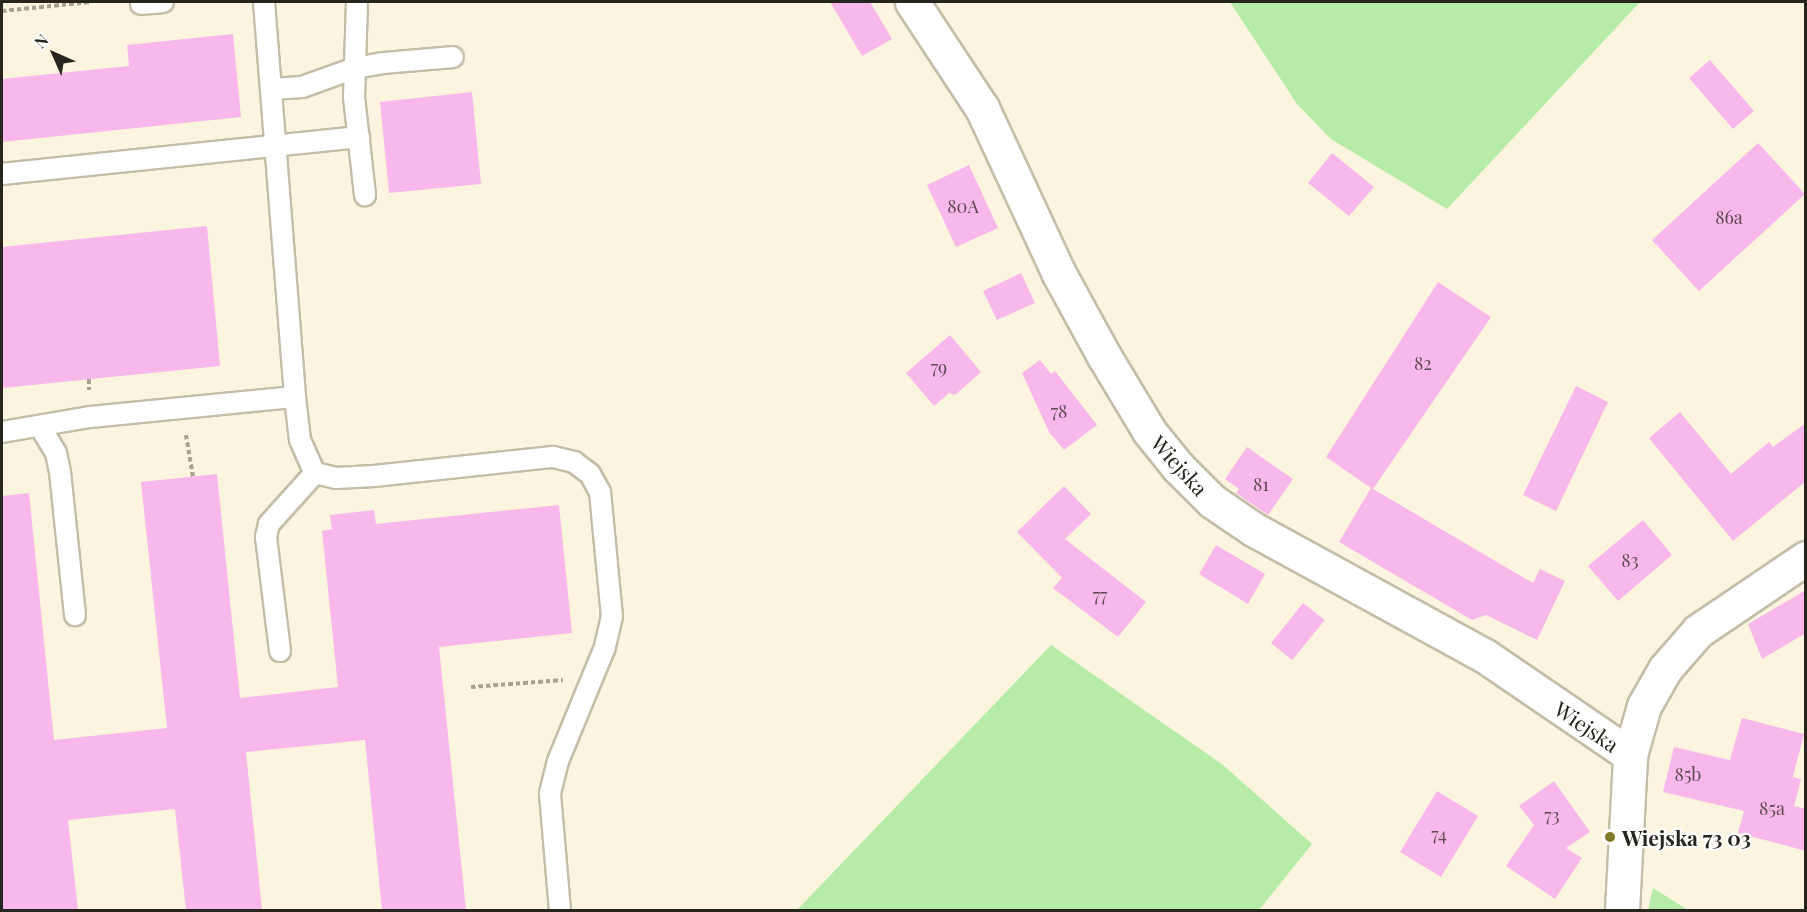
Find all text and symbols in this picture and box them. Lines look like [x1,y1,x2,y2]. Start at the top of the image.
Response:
north arrow [24,24,84,84]
text: N [29,29,52,52]
house number: 80A [947,195,979,217]
house number: 86a [1715,206,1743,228]
house number: 82 [1414,352,1432,374]
house number: 79 [931,356,947,378]
house number: 78 [1051,400,1067,422]
street label: Wiejska [1147,430,1213,500]
house number: 81 [1253,473,1269,495]
house number: 83 [1621,549,1639,571]
house number: 77 [1093,584,1107,606]
street label: Wiejska [1550,695,1624,757]
house number: 85b [1675,763,1701,785]
house number: 85a [1759,797,1785,819]
house number: 73 [1544,804,1560,826]
house number: 74 [1431,823,1447,845]
place label: Wiejska 73 03 [1622,824,1751,850]
marker: Wiejska 73 03 [1603,830,1617,844]

